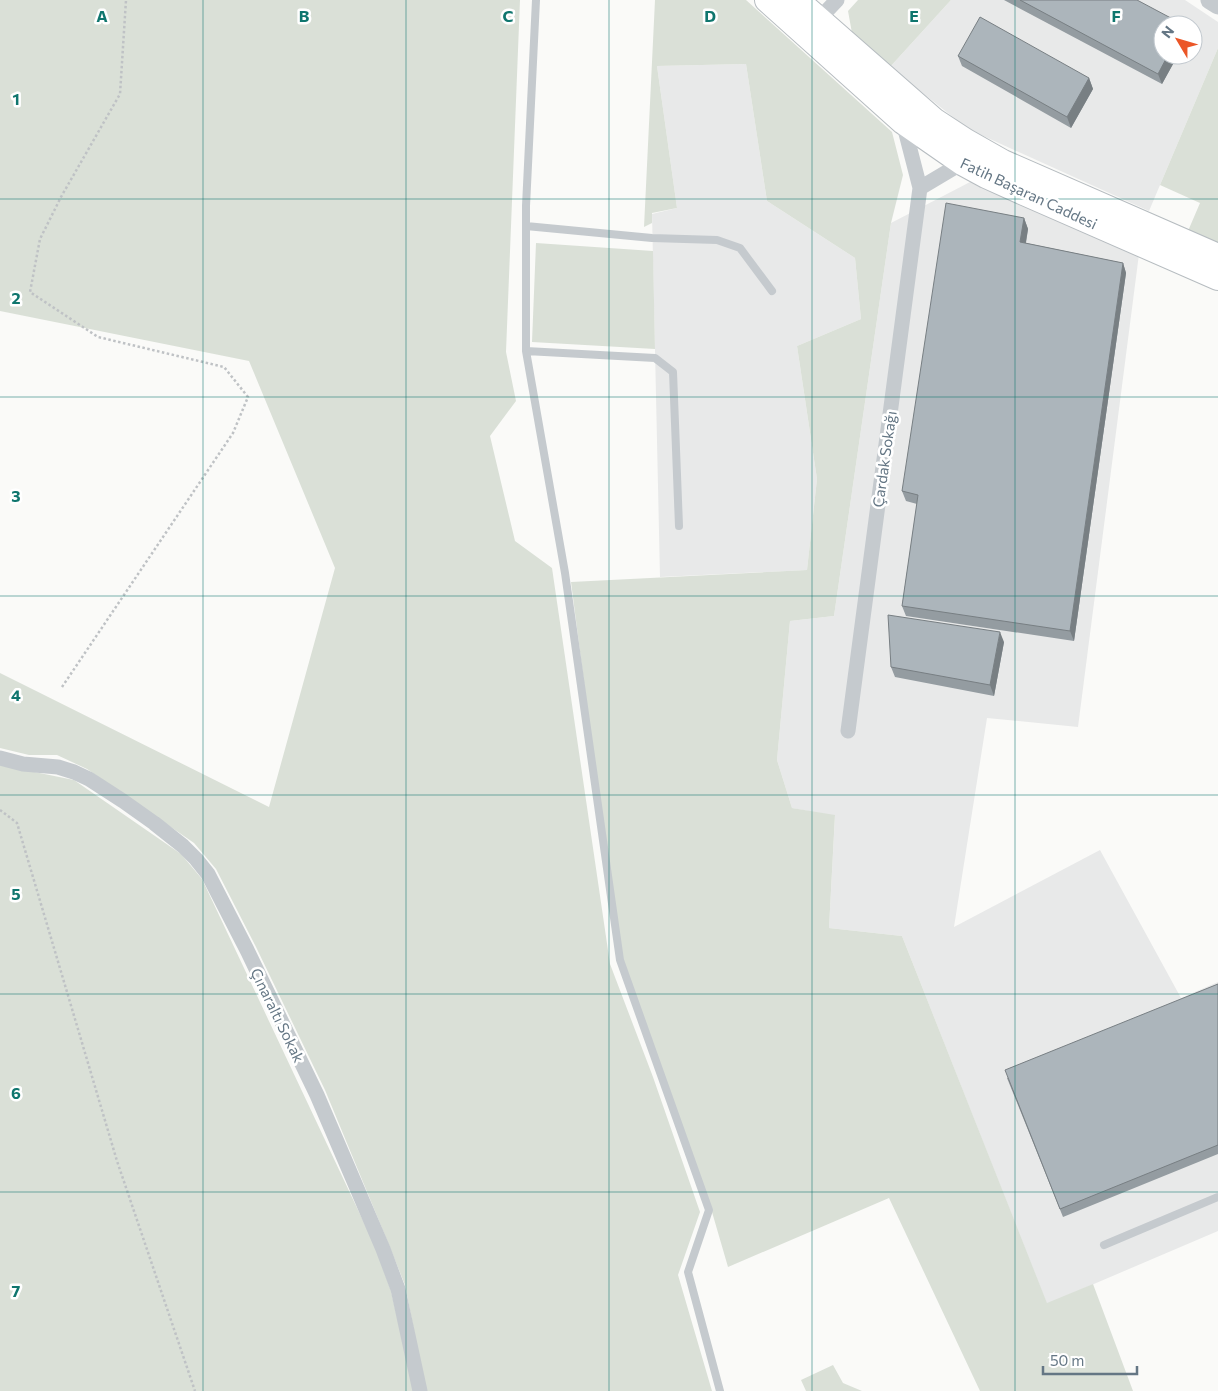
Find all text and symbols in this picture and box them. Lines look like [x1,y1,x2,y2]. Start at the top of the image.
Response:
text: A [96,6,108,25]
text: B [299,6,310,25]
text: C [503,6,514,25]
text: D [704,6,716,25]
text: E [909,6,919,25]
text: F [1111,6,1121,25]
north arrow [1153,15,1203,65]
text: N [1157,22,1177,41]
text: 1 [12,89,20,108]
street label: Fatih Başaran Caddesi [958,153,1100,233]
text: 2 [11,288,21,307]
street label: Çardak Sokağı [868,410,900,508]
text: 3 [11,486,21,505]
text: 4 [11,685,21,704]
text: 5 [11,884,21,903]
street label: Çınaraltı Sokak [247,965,309,1065]
text: 6 [11,1083,21,1102]
text: 7 [12,1281,21,1300]
scale bar [1043,1344,1137,1376]
text: 50 m [1050,1351,1084,1369]

